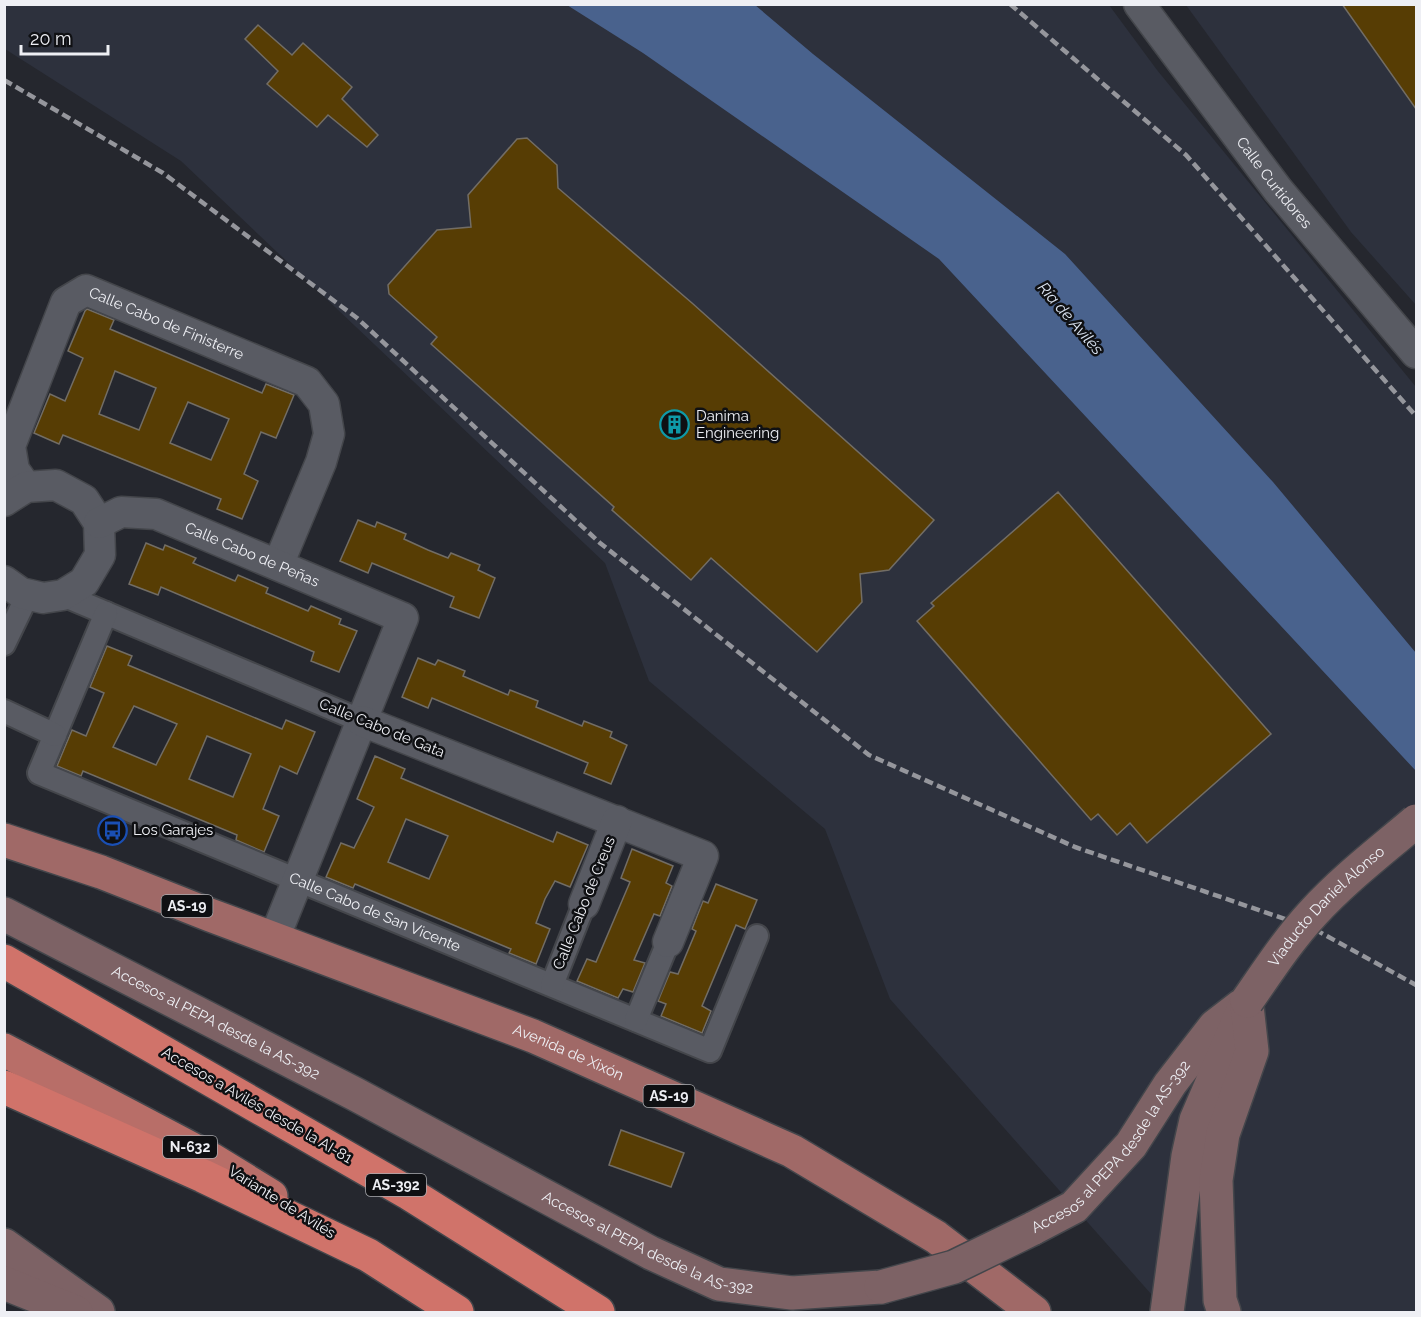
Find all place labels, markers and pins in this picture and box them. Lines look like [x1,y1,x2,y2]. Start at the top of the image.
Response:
place label: Danima Engineering [696,407,779,442]
building icon: Danima Engineering [659,409,691,441]
bus stop icon: Los Garajes [96,814,128,846]
place label: Los Garajes [133,821,213,839]

